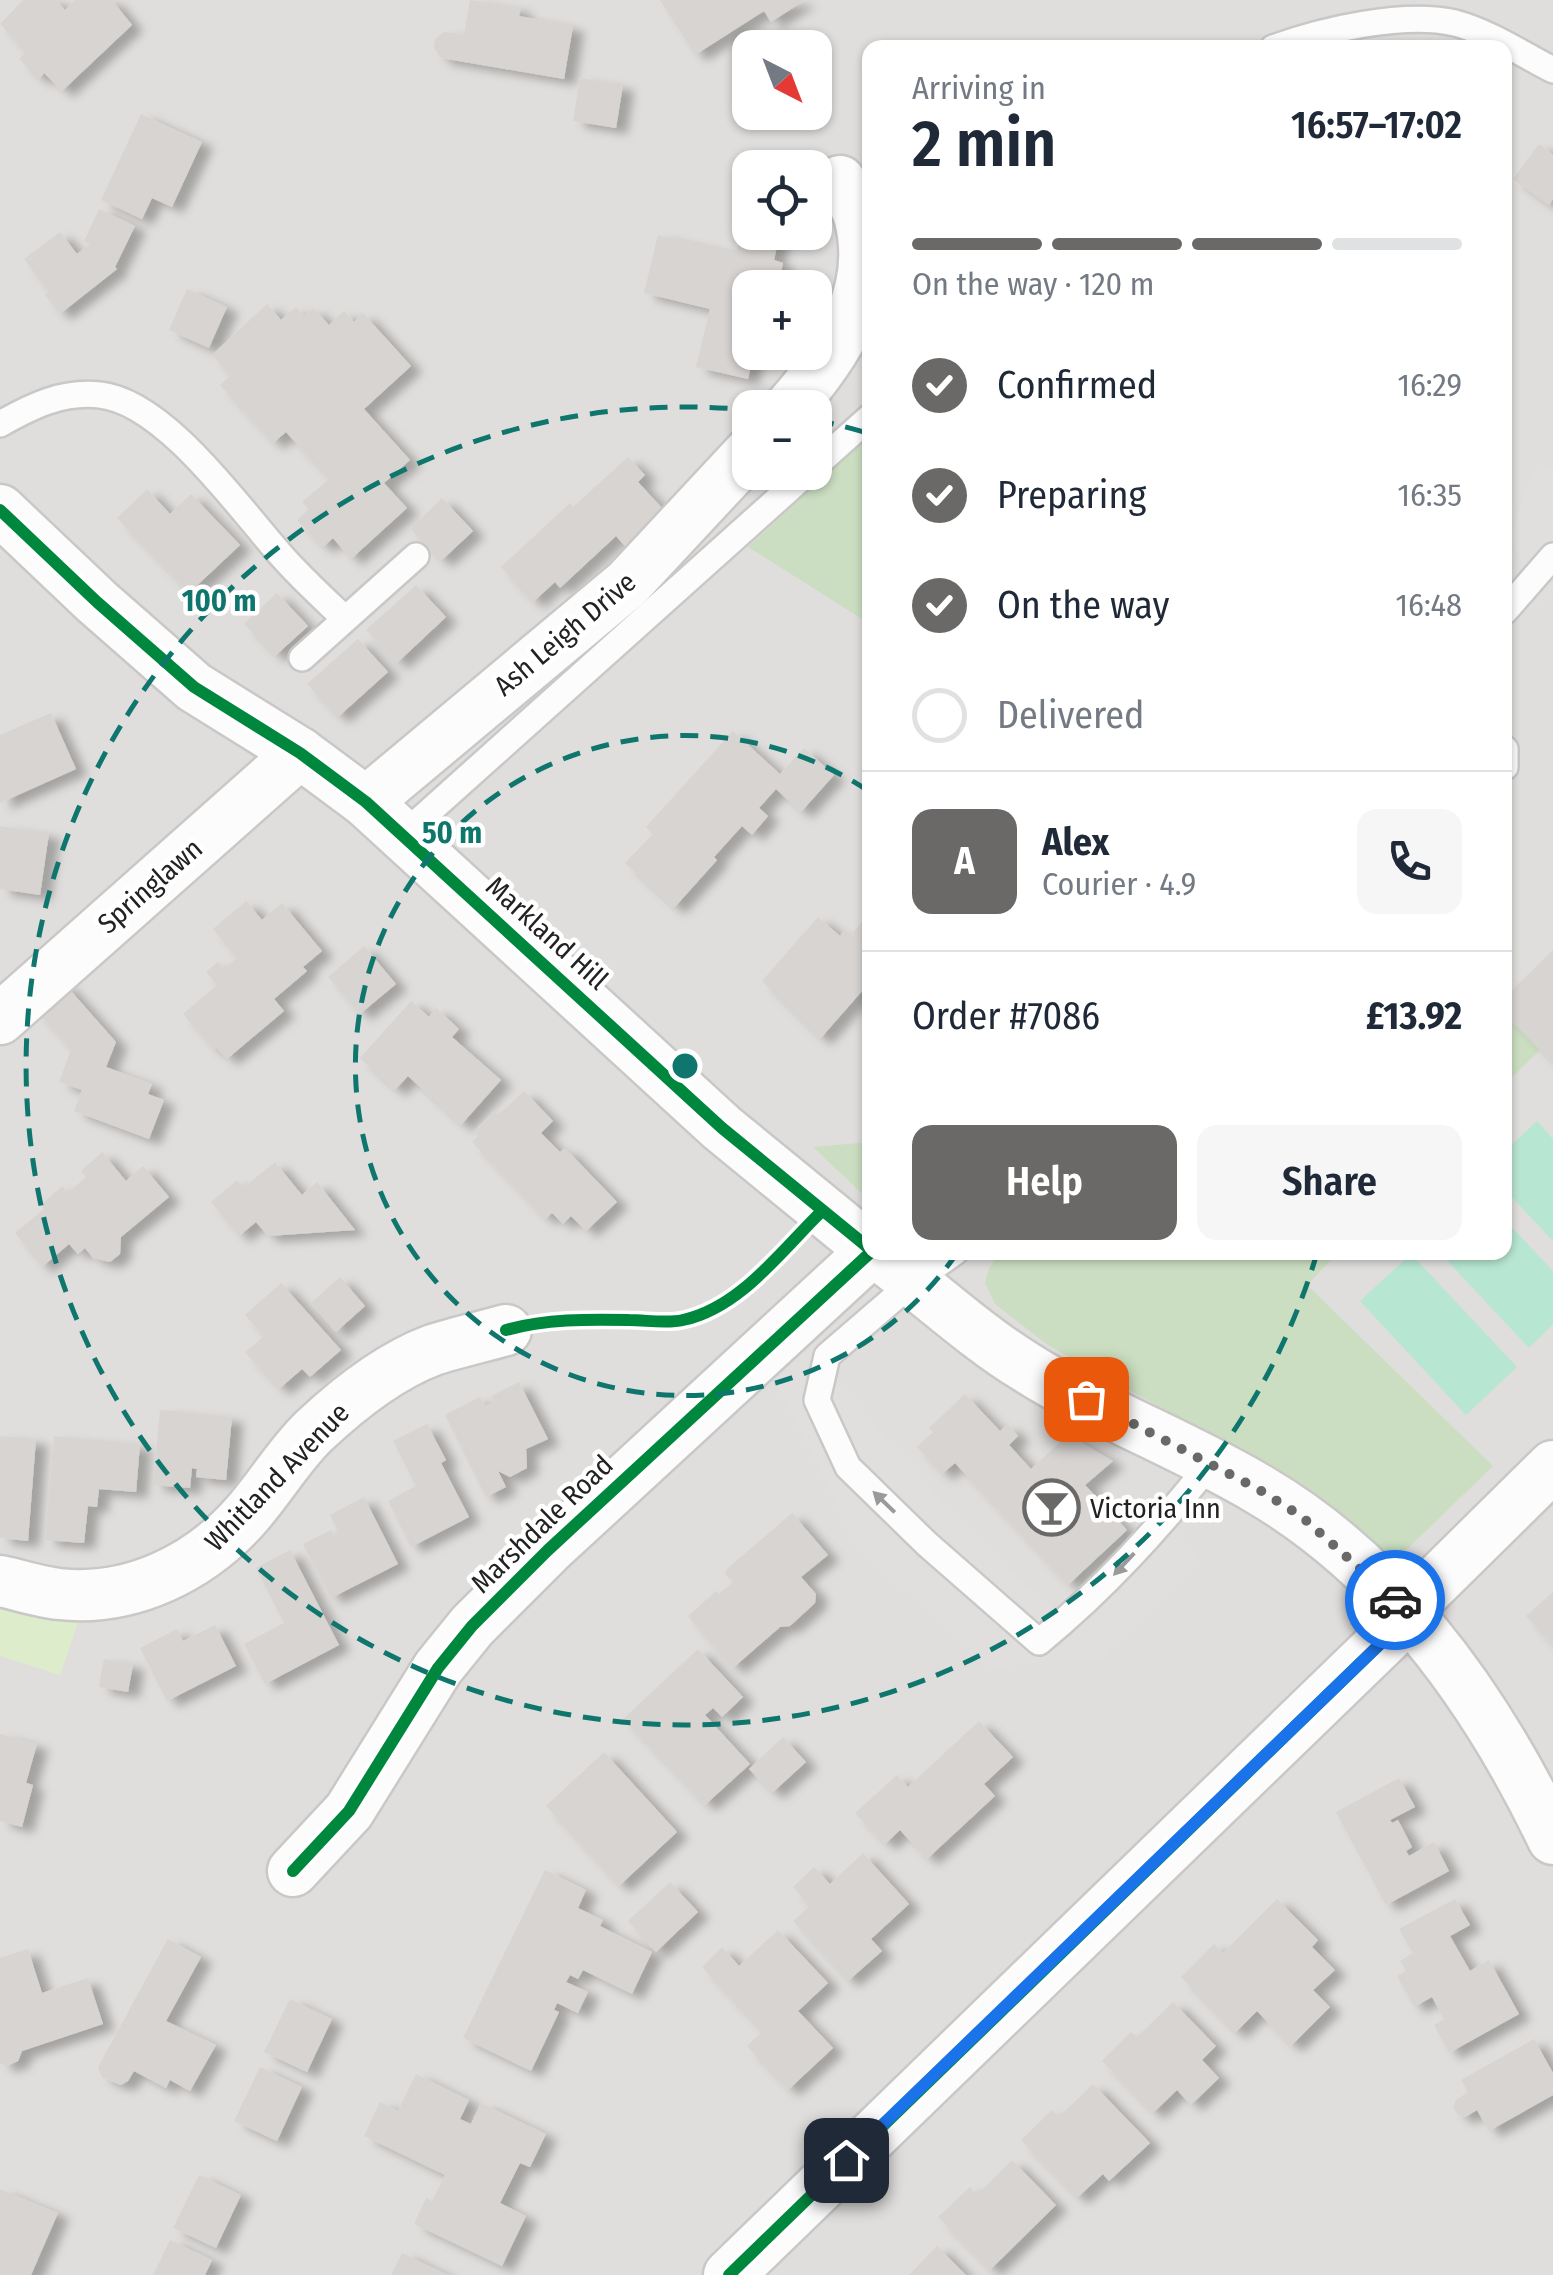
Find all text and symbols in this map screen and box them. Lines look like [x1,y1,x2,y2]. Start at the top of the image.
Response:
north arrow [732,30,832,130]
map controls [732,30,832,490]
text: Arriving in [912,69,1046,107]
text: 16:57–17:02 [1291,102,1462,148]
text: 2 min [912,105,1056,183]
button: locate [732,150,832,250]
text: On the way · 120 m [912,265,1154,303]
button: + [732,270,832,370]
icon: check [912,358,967,413]
text: Confirmed [997,362,1157,408]
text: 16:29 [1397,366,1462,404]
button: − [732,390,832,490]
icon: check [912,468,967,523]
text: Preparing [997,472,1146,518]
text: 16:35 [1397,476,1462,514]
street label: Ash Leigh Drive [488,565,642,703]
icon: check [912,578,967,633]
text: On the way [997,582,1169,628]
text: 100 m [182,583,256,619]
text: 16:48 [1396,586,1462,624]
text: Delivered [997,692,1144,738]
button: phone [1357,809,1462,914]
text: 50 m [422,815,482,851]
text: Alex [1042,819,1109,865]
street label: Springlawn [91,832,209,940]
text: A [954,838,975,884]
text: Courier · 4.9 [1042,865,1196,903]
street label: Markland Hill [479,870,615,996]
text: Order #7086 [912,993,1100,1039]
text: £13.92 [1366,993,1462,1039]
centre of rings [667,1048,703,1084]
button: Help [912,1125,1177,1240]
button: Share [1197,1125,1462,1240]
pin [1044,1357,1129,1442]
icon: bag [1059,1372,1114,1427]
street label: Whitland Avenue [198,1396,356,1558]
street label: Marshdale Road [464,1448,620,1600]
bar icon: Victoria Inn [1021,1478,1081,1538]
one-way arrow [872,1491,896,1514]
place label: Victoria Inn [1090,1492,1221,1525]
courier [1345,1550,1445,1650]
one-way arrow [1113,1552,1136,1576]
icon: car [1368,1573,1423,1628]
pin [804,2118,889,2203]
icon: home [819,2133,874,2188]

